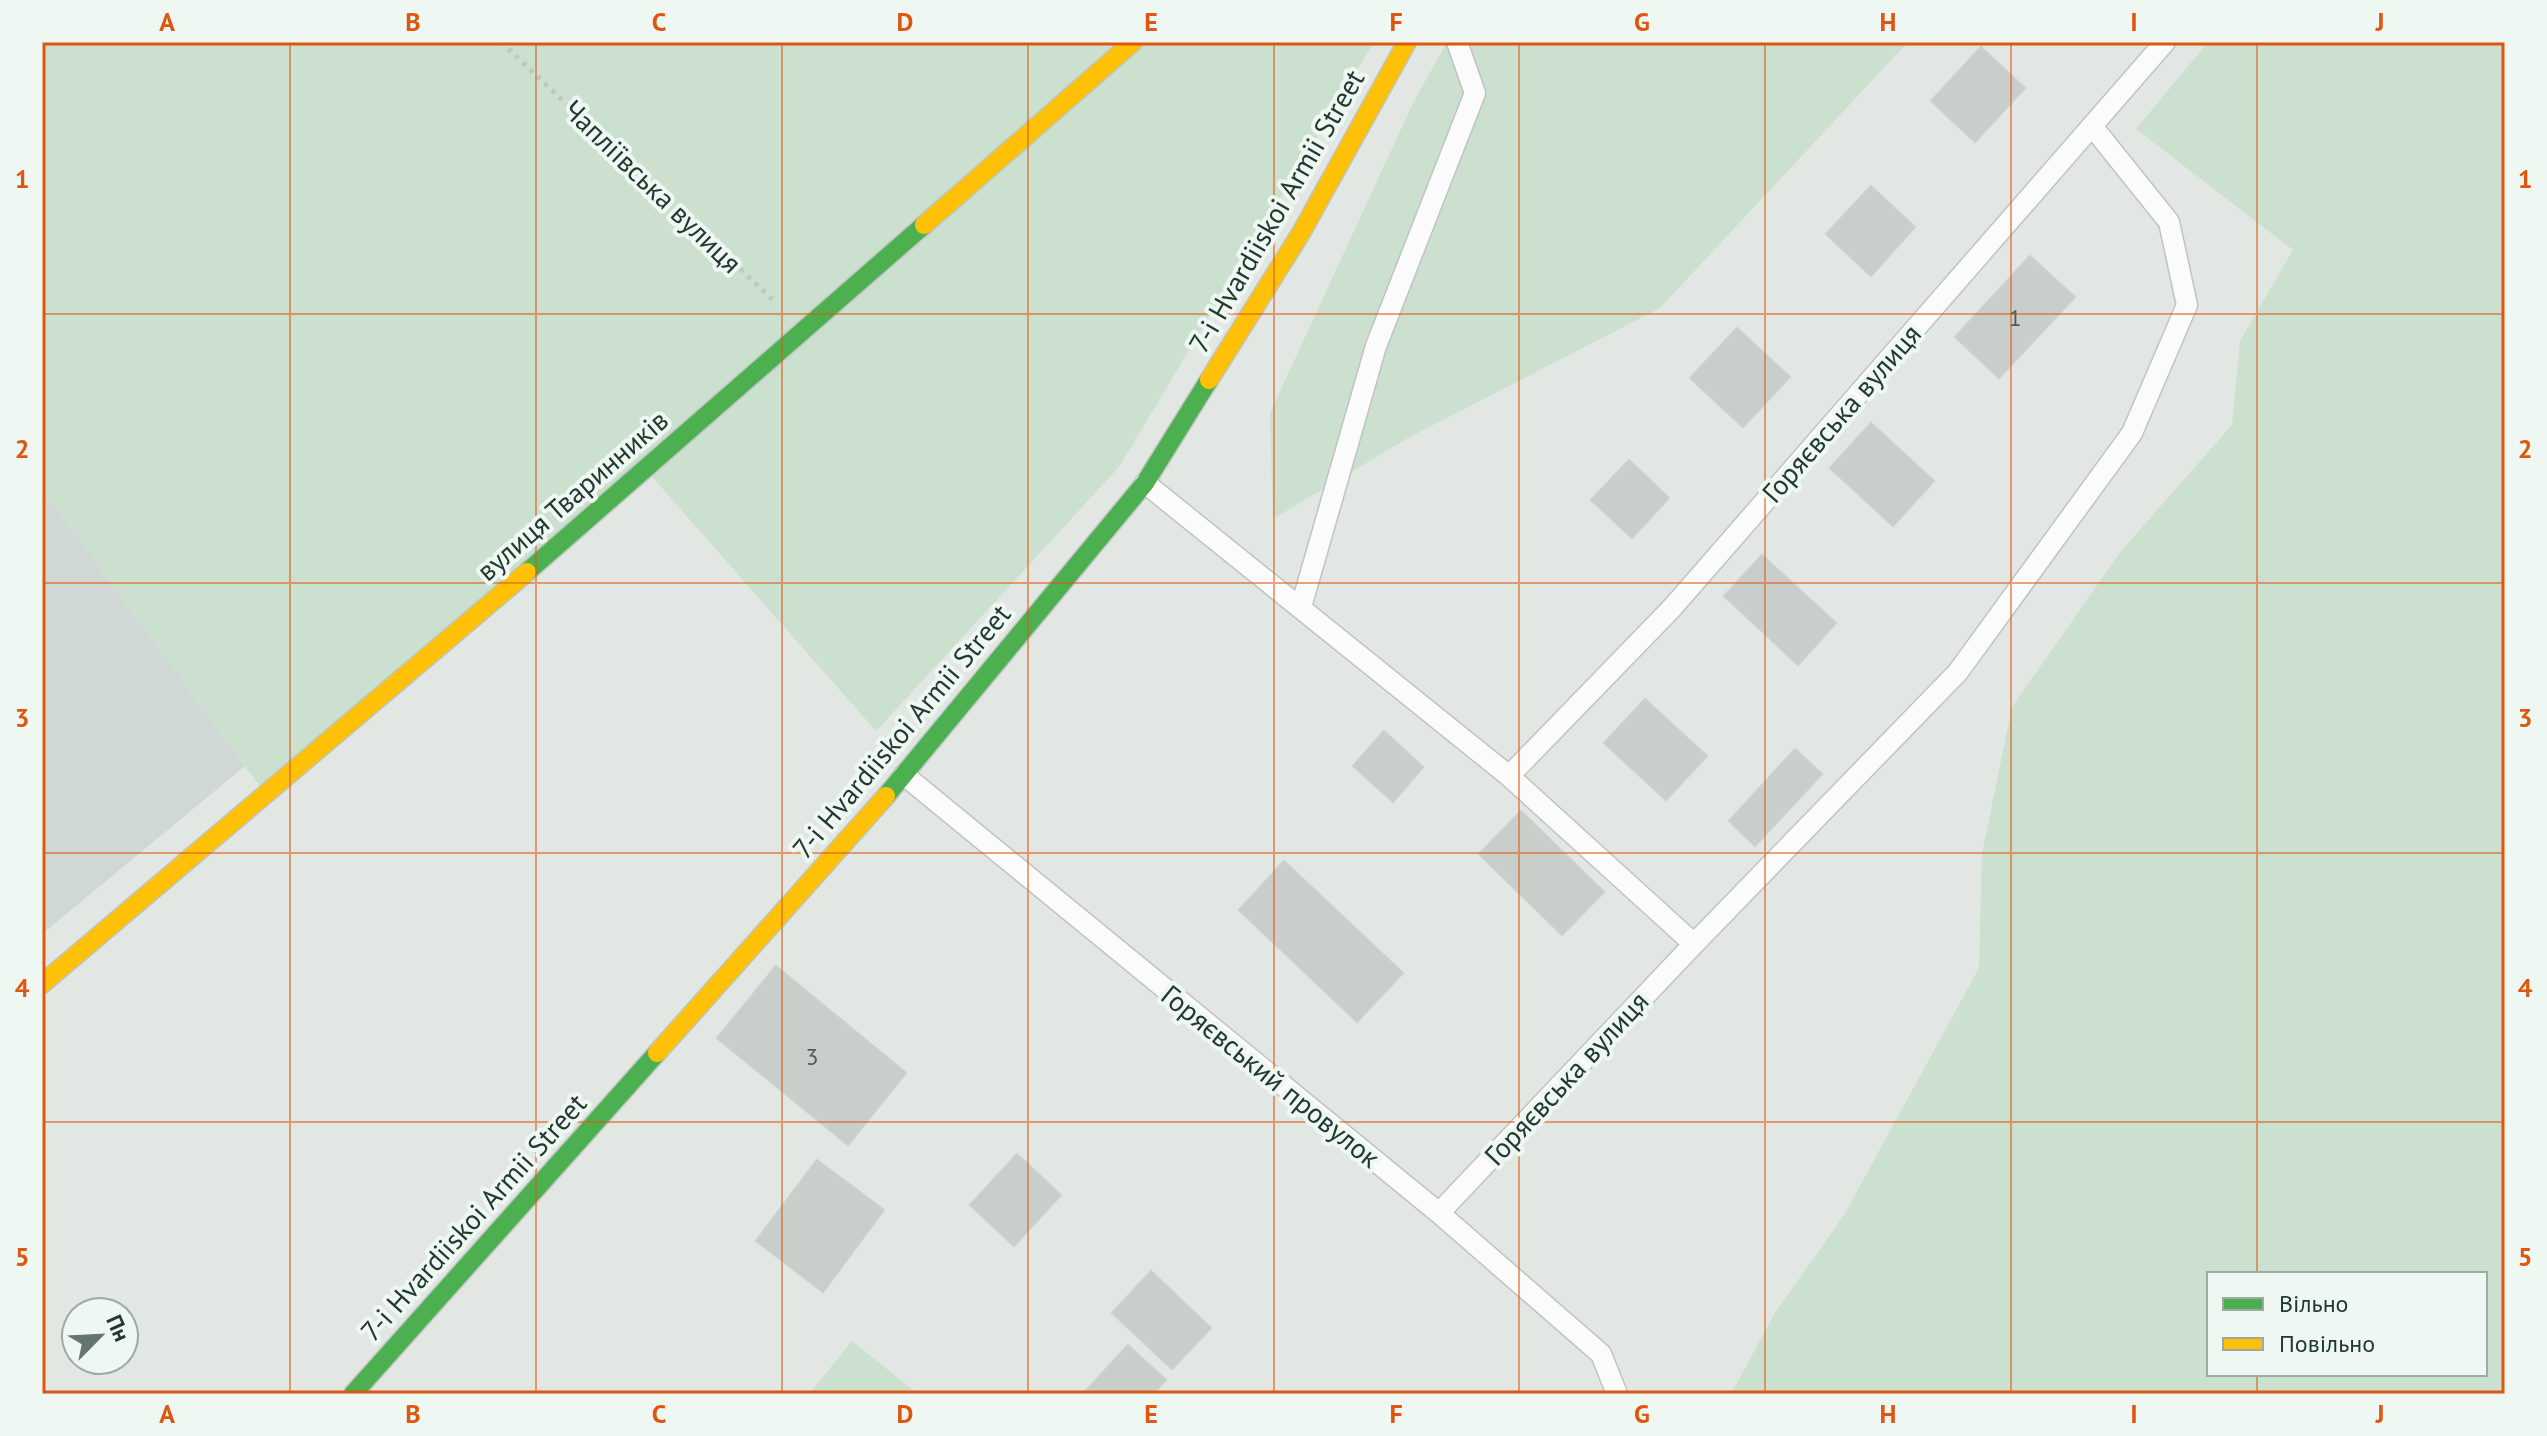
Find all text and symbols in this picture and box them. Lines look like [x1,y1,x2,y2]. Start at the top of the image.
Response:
text: A [159,5,175,38]
text: B [405,5,421,38]
text: C [652,5,666,38]
text: D [897,5,913,38]
text: E [1144,5,1158,38]
text: F [1389,5,1403,38]
text: G [1634,5,1650,38]
text: H [1880,5,1896,38]
text: I [2130,5,2138,38]
text: J [2375,5,2384,38]
street label: 7-i Hvardiiskoi Armii Street [1180,62,1372,359]
street label: Чапліївська вулиця [556,91,750,281]
text: 1 [15,162,29,195]
text: 1 [2518,162,2532,195]
house number: 1 [2008,302,2022,333]
street label: Горяєвська вулиця [1753,316,1929,510]
street label: вулиця Тваринників [468,402,676,588]
text: 2 [15,432,29,465]
text: 2 [2518,432,2532,465]
street label: 7-i Hvardiiskoi Armii Street [784,596,1019,866]
text: 3 [15,701,29,734]
text: 3 [2518,701,2532,734]
text: 4 [15,971,30,1004]
text: 4 [2518,971,2533,1004]
street label: Горяєвський провулок [1154,976,1389,1176]
street label: Горяєвська вулиця [1476,983,1656,1173]
house number: 3 [805,1041,819,1072]
street label: 7-i Hvardiiskoi Armii Street [352,1085,594,1349]
text: 5 [15,1240,29,1273]
text: 5 [2518,1240,2532,1273]
legend [2207,1272,2487,1376]
text: Вільно [2279,1288,2348,1319]
north arrow [60,1296,140,1376]
text: Пн [100,1310,136,1345]
text: Повільно [2279,1328,2375,1359]
text: A [159,1397,175,1430]
text: B [405,1397,421,1430]
text: C [652,1397,666,1430]
text: D [897,1397,913,1430]
text: E [1144,1397,1158,1430]
text: F [1389,1397,1403,1430]
text: G [1634,1397,1650,1430]
text: H [1880,1397,1896,1430]
text: I [2130,1397,2138,1430]
text: J [2375,1397,2384,1430]

